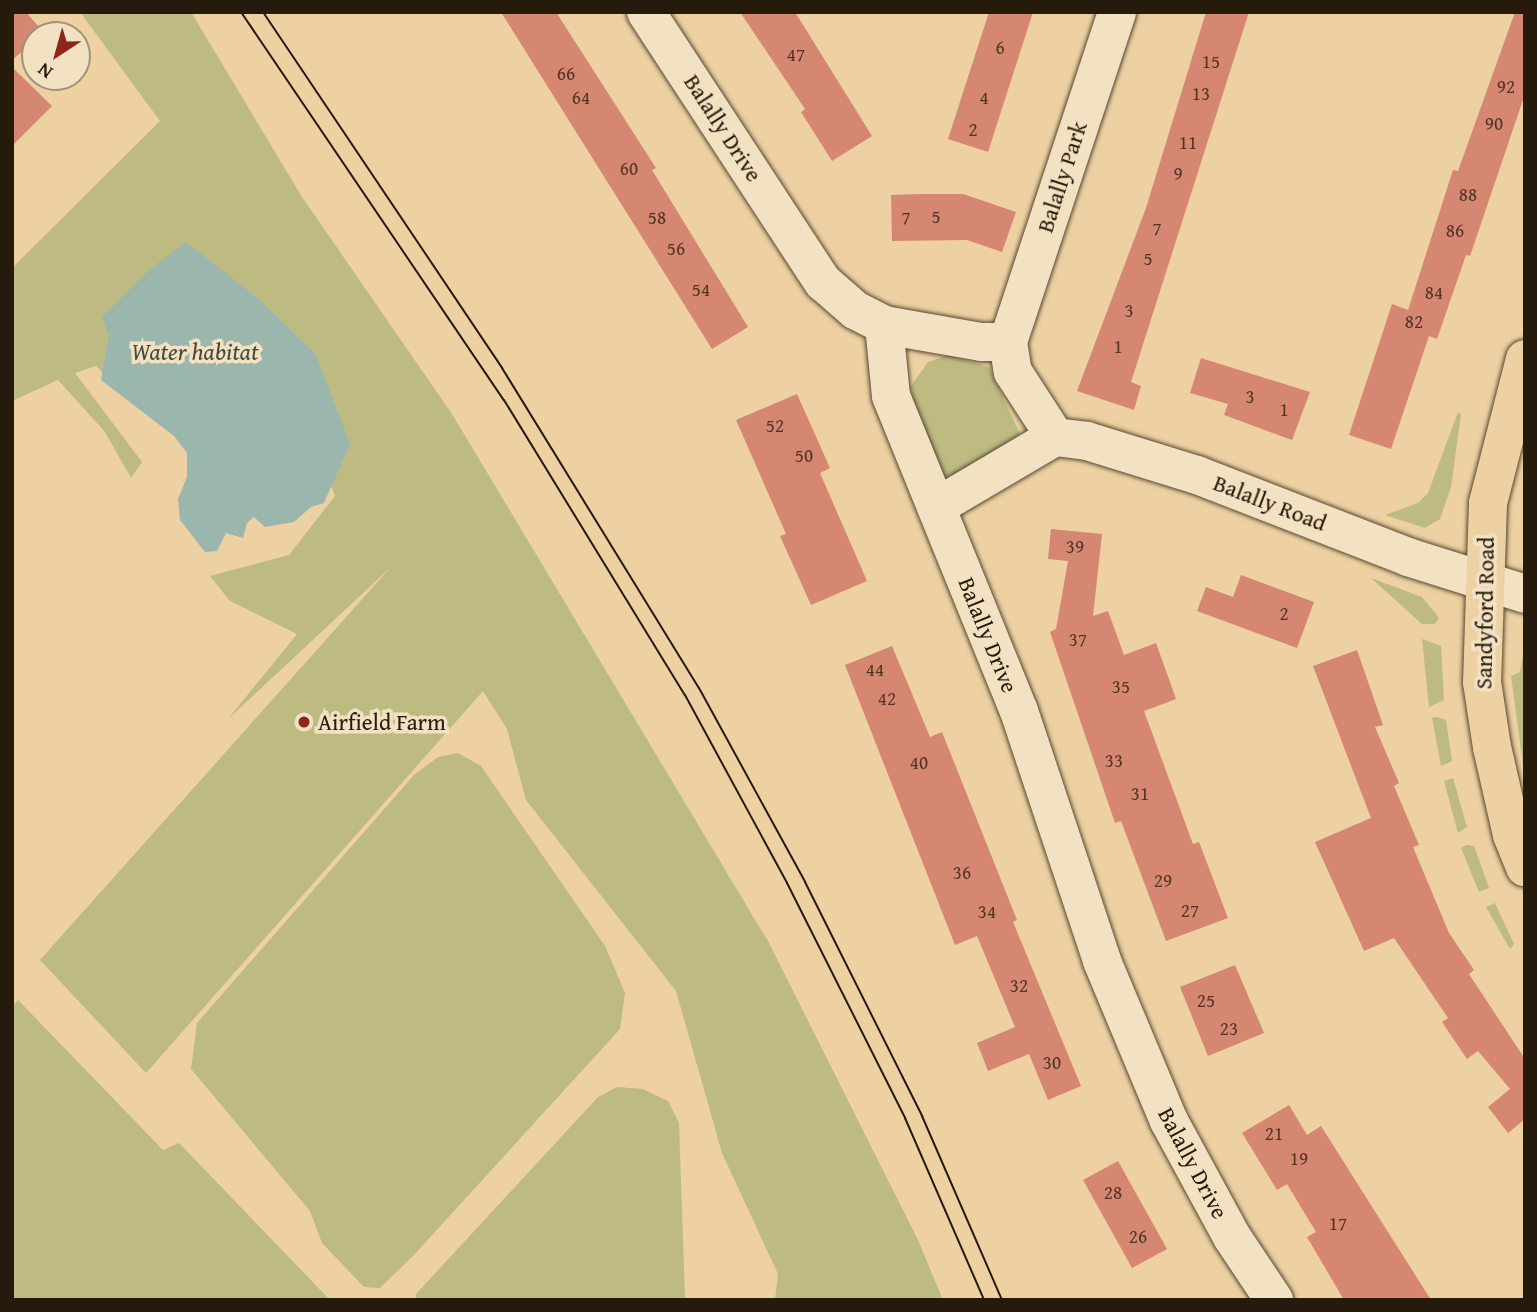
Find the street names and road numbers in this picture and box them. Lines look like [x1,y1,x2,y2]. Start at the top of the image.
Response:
street label: Balally Drive [678,69,768,187]
street label: Balally Park [1031,118,1093,236]
street label: Balally Road [1210,469,1330,537]
street label: Sandyford Road [1470,536,1500,690]
street label: Balally Drive [952,573,1024,697]
street label: Balally Drive [1152,1103,1234,1223]

